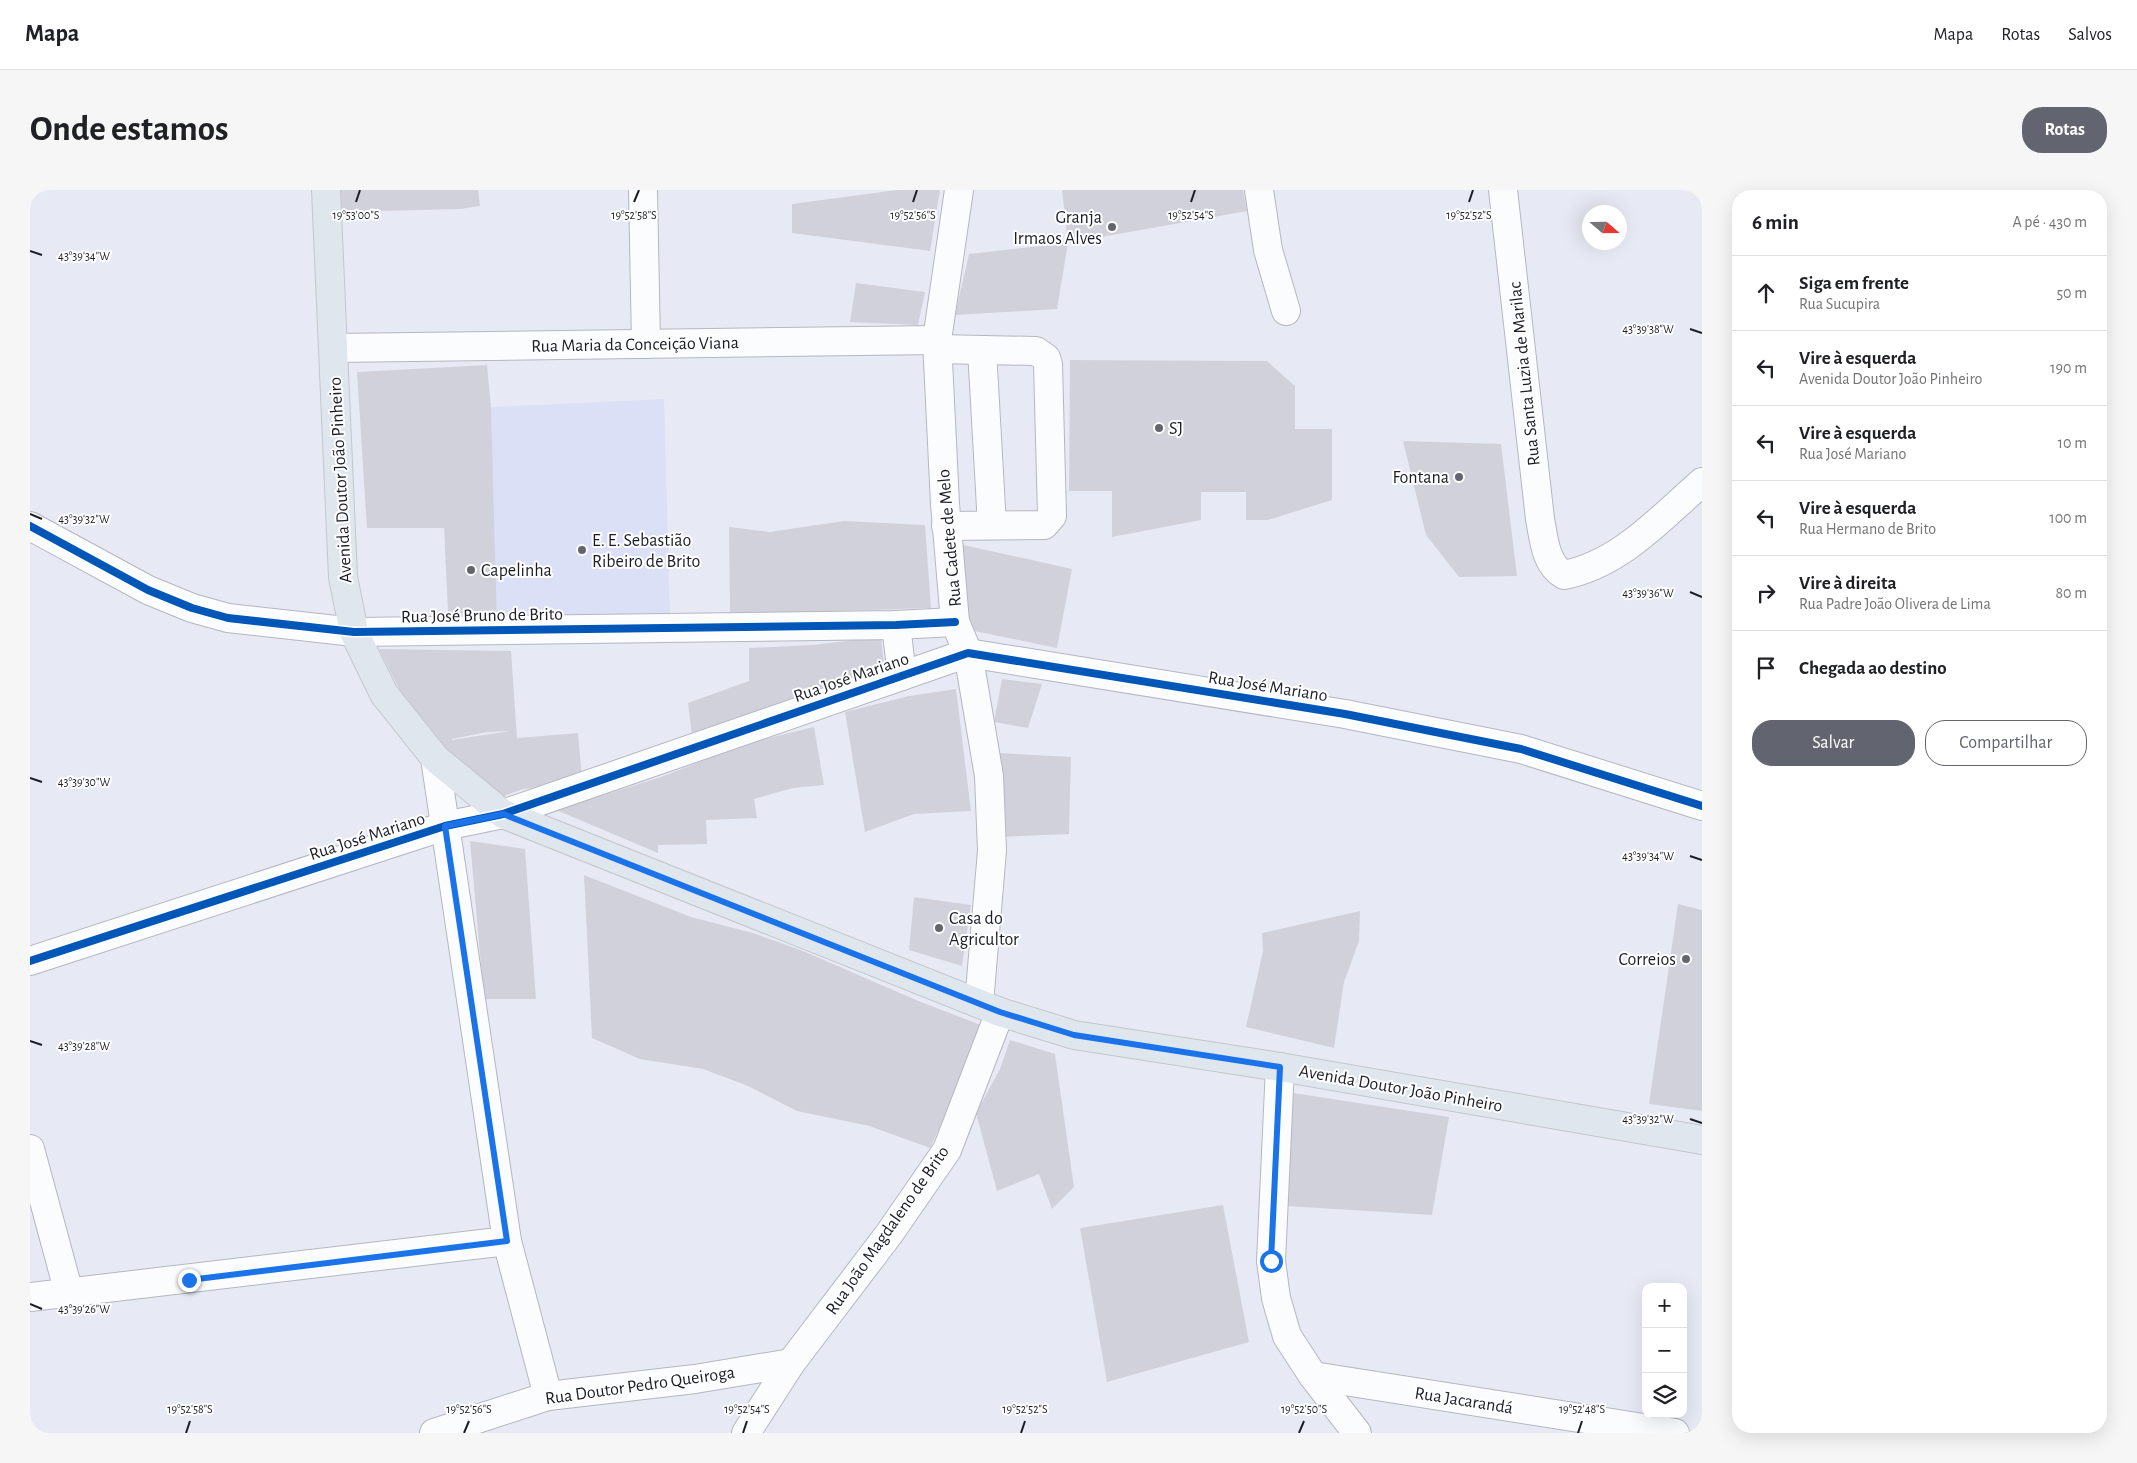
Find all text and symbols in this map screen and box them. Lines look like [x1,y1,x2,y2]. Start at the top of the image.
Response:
text: Mapa [25,22,79,46]
text: Mapa [1934,26,1973,44]
text: Rotas [2001,26,2040,44]
text: Salvos [2068,26,2112,44]
button: Rotas [2022,107,2107,153]
text: Onde estamos [30,112,229,147]
north arrow [1582,205,1627,250]
text: 19°53'00"S [333,209,380,221]
text: 19°52'58"S [611,209,657,221]
text: 19°52'56"S [890,209,936,221]
place label: Granja Irmaos Alves [1013,209,1102,248]
text: 19°52'54"S [1168,209,1214,221]
text: 19°52'52"S [1446,209,1492,221]
text: 6 min [1752,212,1799,233]
text: A pé · 430 m [2012,214,2087,230]
marker: Granja Irmaos Alves [1106,221,1118,233]
text: 43°39'34"W [58,250,110,262]
text: Siga em frente [1799,274,1909,293]
icon: ahead [1752,279,1780,307]
street label: Rua Santa Luzia de Marilac [1506,281,1544,467]
text: 50 m [2056,285,2087,301]
text: Rua Sucupira [1799,296,1880,312]
text: 43°39'38"W [1622,323,1674,335]
street label: Rua Maria da Conceição Viana [531,334,739,356]
text: Vire à esquerda [1799,349,1916,368]
icon: left [1752,354,1780,382]
text: 190 m [2050,360,2087,376]
text: Avenida Doutor João Pinheiro [1799,371,1982,387]
street label: Avenida Doutor João Pinheiro [327,376,355,583]
place label: SJ [1169,420,1183,438]
marker: SJ [1153,422,1165,434]
text: Vire à esquerda [1799,424,1916,443]
icon: left [1752,429,1780,457]
text: 10 m [2058,435,2087,451]
text: Rua José Mariano [1799,446,1906,462]
street label: Rua Cadete de Melo [935,468,965,608]
place label: Fontana [1392,469,1449,487]
marker: Fontana [1453,471,1465,483]
text: Vire à esquerda [1799,499,1916,518]
icon: left [1752,504,1780,532]
text: 100 m [2049,510,2087,526]
text: 43°39'32"W [58,513,110,525]
text: Rua Hermano de Brito [1799,521,1936,537]
place label: E. E. Sebastião Ribeiro de Brito [592,532,701,571]
marker: E. E. Sebastião Ribeiro de Brito [576,544,588,556]
place label: Capelinha [481,562,552,580]
marker: Capelinha [465,564,477,576]
text: Vire à direita [1799,574,1897,593]
icon: right [1752,579,1780,607]
text: 80 m [2056,585,2087,601]
text: 43°39'36"W [1622,587,1674,599]
text: Rua Padre João Olivera de Lima [1799,596,1991,612]
street label: Rua José Bruno de Brito [401,606,563,626]
street label: Rua José Mariano [791,650,911,706]
icon: arrive [1752,654,1780,682]
text: Chegada ao destino [1799,659,1947,678]
street label: Rua José Mariano [1207,669,1329,705]
button: Salvar [1752,720,1915,766]
button: Compartilhar [1925,720,2087,766]
text: 43°39'30"W [58,776,110,788]
street label: Rua José Mariano [307,810,428,864]
text: 43°39'34"W [1622,850,1674,862]
place label: Casa do Agricultor [949,910,1019,949]
marker: Casa do Agricultor [933,922,945,934]
place label: Correios [1619,951,1676,969]
marker: Correios [1680,953,1692,965]
text: 43°39'28"W [58,1040,110,1052]
street label: Avenida Doutor João Pinheiro [1298,1062,1504,1116]
text: 43°39'32"W [1622,1113,1674,1125]
street label: Rua João Magdaleno de Brito [823,1143,953,1318]
route start [1260,1250,1283,1273]
route end [178,1269,201,1292]
map controls [1642,1283,1687,1418]
button: + [1642,1283,1687,1328]
text: 43°39'26"W [58,1303,110,1315]
button: − [1642,1328,1687,1373]
street label: Rua Doutor Pedro Queiroga [544,1364,736,1408]
button: layers [1642,1373,1687,1418]
street label: Rua Jacarandá [1413,1384,1514,1418]
text: 19°52'58"S [167,1403,213,1415]
text: 19°52'56"S [446,1403,492,1415]
text: 19°52'54"S [724,1403,770,1415]
text: 19°52'52"S [1002,1403,1048,1415]
text: 19°52'50"S [1281,1403,1327,1415]
text: 19°52'48"S [1559,1403,1605,1415]

